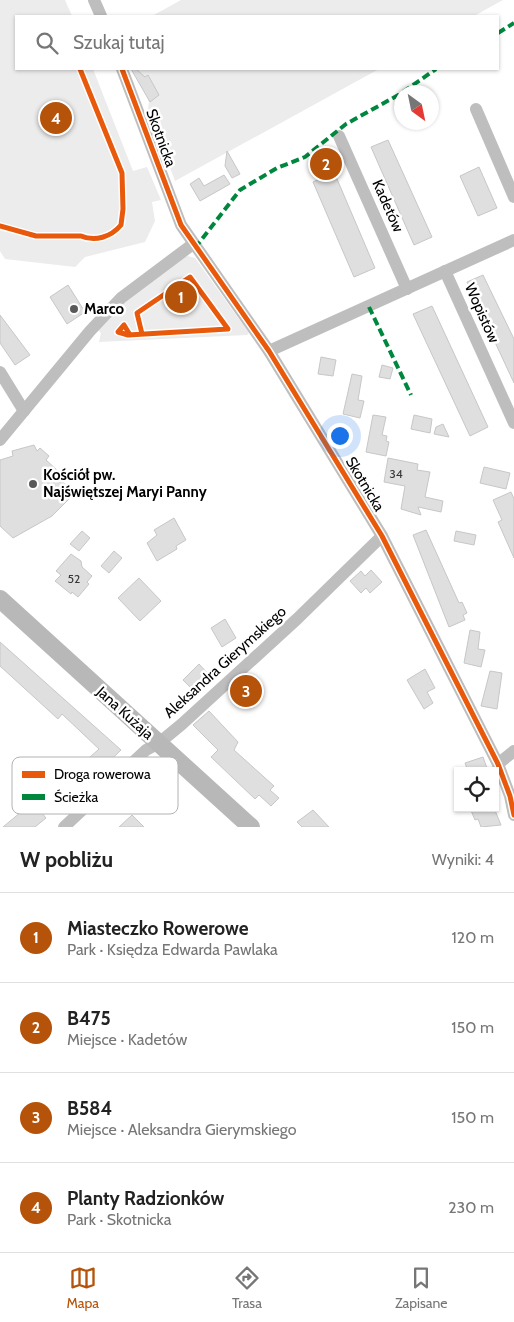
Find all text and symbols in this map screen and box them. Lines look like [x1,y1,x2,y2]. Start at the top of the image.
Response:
search box [15,15,499,70]
icon: search [33,29,61,57]
text: Szukaj tutaj [73,31,165,54]
north arrow [394,85,439,130]
pin: 4 [40,99,72,137]
street label: Skotnicka [142,107,180,170]
pin: 2 [310,145,342,183]
street label: Kadetów [368,177,408,235]
pin: 1 [165,278,197,316]
street label: Wopistów [461,280,503,346]
place label: Marco [84,300,124,318]
marker: Marco [68,303,80,315]
your location [327,423,353,449]
street label: Skotnicka [342,453,389,515]
place label: Kościół pw. Najświętszej Maryi Panny [43,466,208,501]
house number: 34 [389,466,403,481]
marker: Kościół pw. Najświętszej Maryi Panny [27,478,39,490]
house number: 52 [68,571,80,586]
street label: Aleksandra Gierymskiego [160,602,290,722]
pin: 3 [230,672,262,710]
street label: Jana Kużaja [92,682,158,744]
legend [12,757,178,814]
text: Droga rowerowa [54,765,151,783]
map controls [454,767,499,812]
button: locate [454,767,499,812]
text: Ścieżka [54,788,98,806]
text: W pobliżu [20,847,113,872]
text: Wyniki: 4 [432,850,494,869]
text: Miasteczko Rowerowe [67,917,249,940]
text: 1 [33,928,39,947]
text: 120 m [452,928,494,947]
text: Park · Księdza Edwarda Pawlaka [67,940,278,959]
text: B475 [67,1007,111,1030]
text: 2 [32,1018,40,1037]
text: 150 m [451,1018,494,1037]
text: Miejsce · Kadetów [67,1030,187,1049]
text: B584 [67,1097,112,1120]
text: 3 [32,1108,40,1127]
text: 150 m [451,1108,494,1127]
text: Miejsce · Aleksandra Gierymskiego [67,1120,297,1139]
text: Planty Radzionków [67,1187,224,1210]
text: 4 [31,1198,41,1217]
text: 230 m [448,1198,494,1217]
text: Park · Skotnicka [67,1210,171,1229]
tab: Mapa [67,1264,99,1312]
tab: Trasa [232,1264,262,1312]
tab: Zapisane [395,1264,447,1312]

